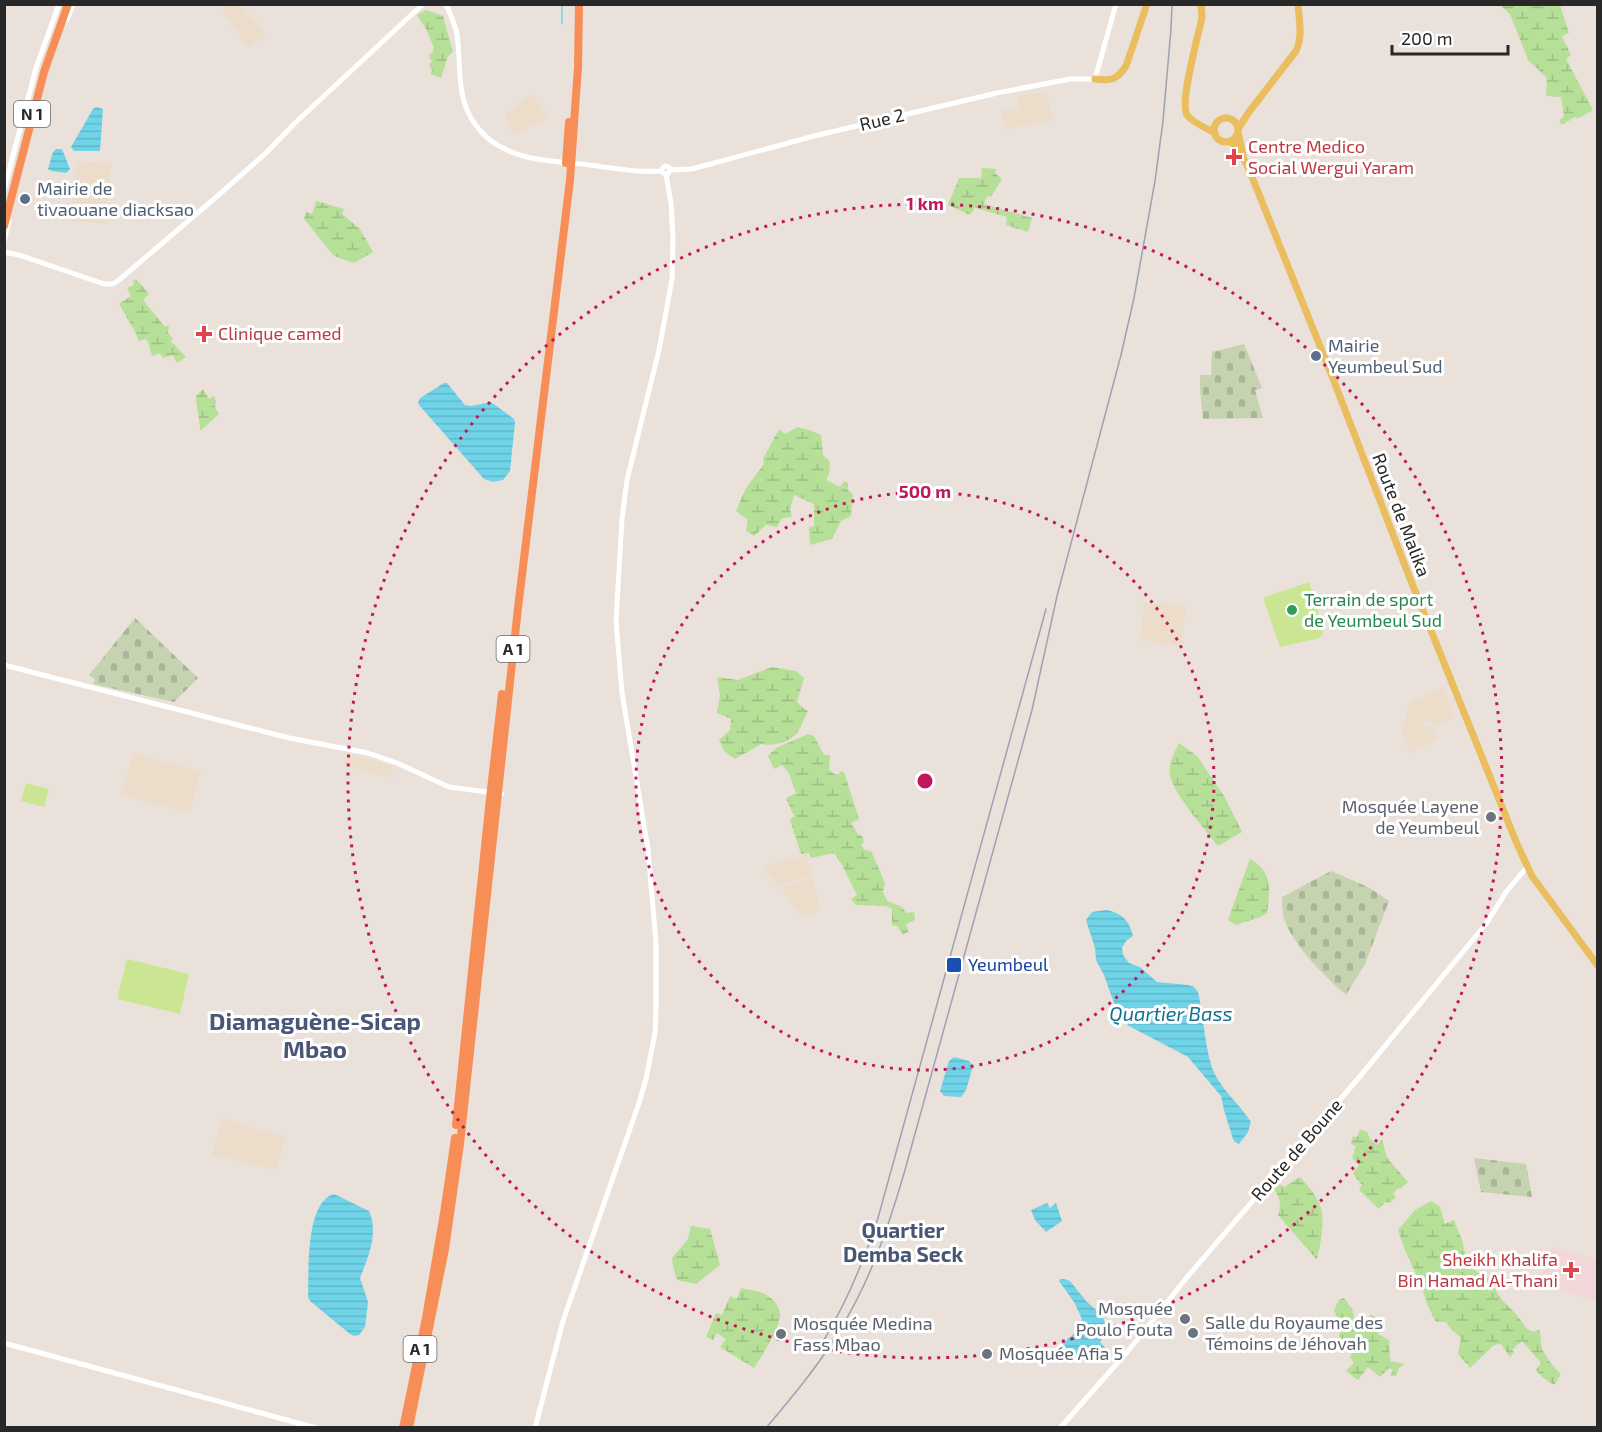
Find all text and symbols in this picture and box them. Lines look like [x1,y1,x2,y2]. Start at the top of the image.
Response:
scale bar [1392,18,1508,56]
text: 200 m [1401,27,1453,49]
road number: N 1 [14,101,50,127]
street label: Rue 2 [857,103,906,135]
place label: Centre Medico Social Wergui Yaram [1248,135,1414,178]
marker: Centre Medico Social Wergui Yaram [1225,148,1243,166]
place label: Mairie de tivaouane diacksao [37,177,194,220]
marker: Mairie de tivaouane diacksao [18,192,32,206]
text: 1 km [906,192,944,214]
place label: Clinique camed [218,322,342,344]
marker: Clinique camed [195,325,213,343]
place label: Mairie Yeumbeul Sud [1328,334,1443,377]
marker: Mairie Yeumbeul Sud [1309,349,1323,363]
street label: Route de Malika [1368,450,1436,580]
text: 500 m [899,480,951,502]
place label: Terrain de sport de Yeumbeul Sud [1304,588,1442,631]
marker: Terrain de sport de Yeumbeul Sud [1285,603,1299,617]
road number: A 1 [496,636,530,662]
centre of rings [915,771,935,791]
place label: Mosquée Layene de Yeumbeul [1342,795,1480,838]
marker: Mosquée Layene de Yeumbeul [1484,810,1498,824]
place label: Yeumbeul [968,953,1049,975]
marker: Yeumbeul [945,956,963,974]
water label: Quartier Bass [1109,1001,1233,1025]
district label: Diamaguène-Sicap Mbao [209,1006,421,1063]
street label: Route de Boune [1246,1094,1346,1205]
district label: Quartier Demba Seck [843,1217,963,1266]
place label: Sheikh Khalifa Bin Hamad Al-Thani [1397,1248,1558,1291]
marker: Sheikh Khalifa Bin Hamad Al-Thani [1562,1261,1580,1279]
place label: Mosquée Poulo Fouta [1076,1297,1173,1340]
place label: Salle du Royaume des Témoins de Jéhovah [1205,1311,1383,1354]
place label: Mosquée Medina Fass Mbao [793,1312,933,1355]
marker: Mosquée Poulo Fouta [1178,1312,1192,1326]
marker: Salle du Royaume des Témoins de Jéhovah [1186,1326,1200,1340]
marker: Mosquée Medina Fass Mbao [774,1327,788,1341]
road number: A 1 [404,1336,436,1362]
place label: Mosquée Afia 5 [999,1342,1123,1364]
marker: Mosquée Afia 5 [980,1347,994,1361]

